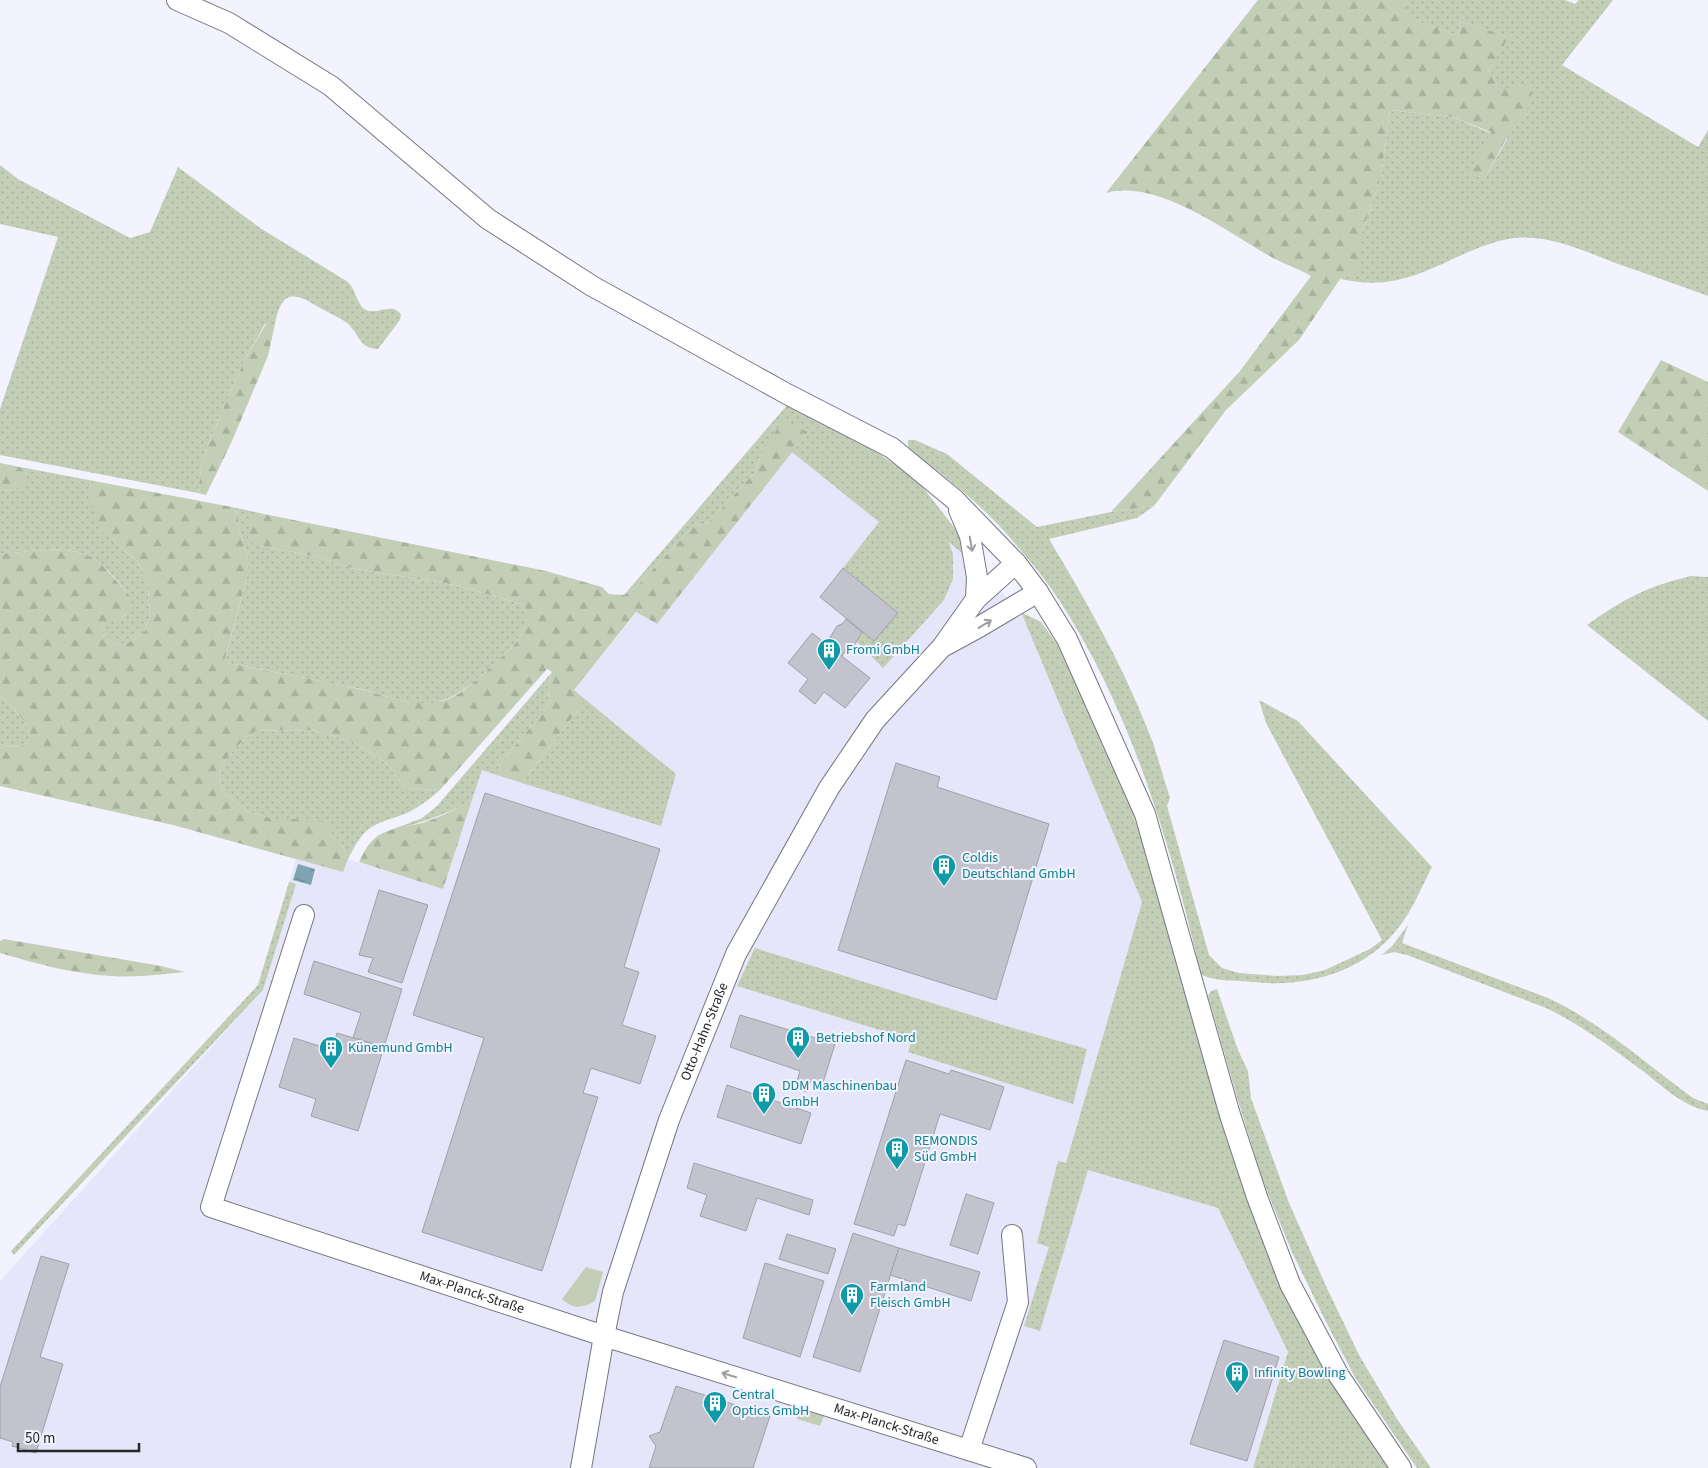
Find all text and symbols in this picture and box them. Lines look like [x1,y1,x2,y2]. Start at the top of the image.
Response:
one-way arrow [967,536,977,552]
one-way arrow [977,618,991,628]
building icon: Fromi GmbH [816,637,842,671]
place label: Fromi GmbH [846,640,920,660]
place label: Coldis Deutschland GmbH [962,848,1076,884]
building icon: Coldis Deutschland GmbH [931,853,957,887]
street label: Otto-Hahn-Straße [676,979,733,1084]
building icon: Betriebshof Nord [785,1025,811,1059]
place label: Betriebshof Nord [816,1028,916,1048]
building icon: Künemund GmbH [318,1035,344,1069]
place label: Künemund GmbH [348,1038,453,1058]
place label: DDM Maschinenbau GmbH [782,1076,897,1112]
building icon: DDM Maschinenbau GmbH [751,1081,777,1115]
place label: REMONDIS Süd GmbH [914,1131,978,1167]
building icon: REMONDIS Süd GmbH [884,1136,910,1170]
street label: Max-Planck-Straße [417,1266,527,1319]
place label: Farmland Fleisch GmbH [870,1277,951,1313]
building icon: Farmland Fleisch GmbH [839,1282,865,1316]
building icon: Infinity Bowling [1224,1360,1250,1394]
place label: Infinity Bowling [1254,1363,1346,1383]
one-way arrow [722,1370,738,1380]
place label: Central Optics GmbH [732,1385,809,1421]
building icon: Central Optics GmbH [702,1390,728,1424]
street label: Max-Planck-Straße [831,1398,942,1450]
scale bar [18,1420,139,1452]
text: 50 m [25,1428,55,1449]

